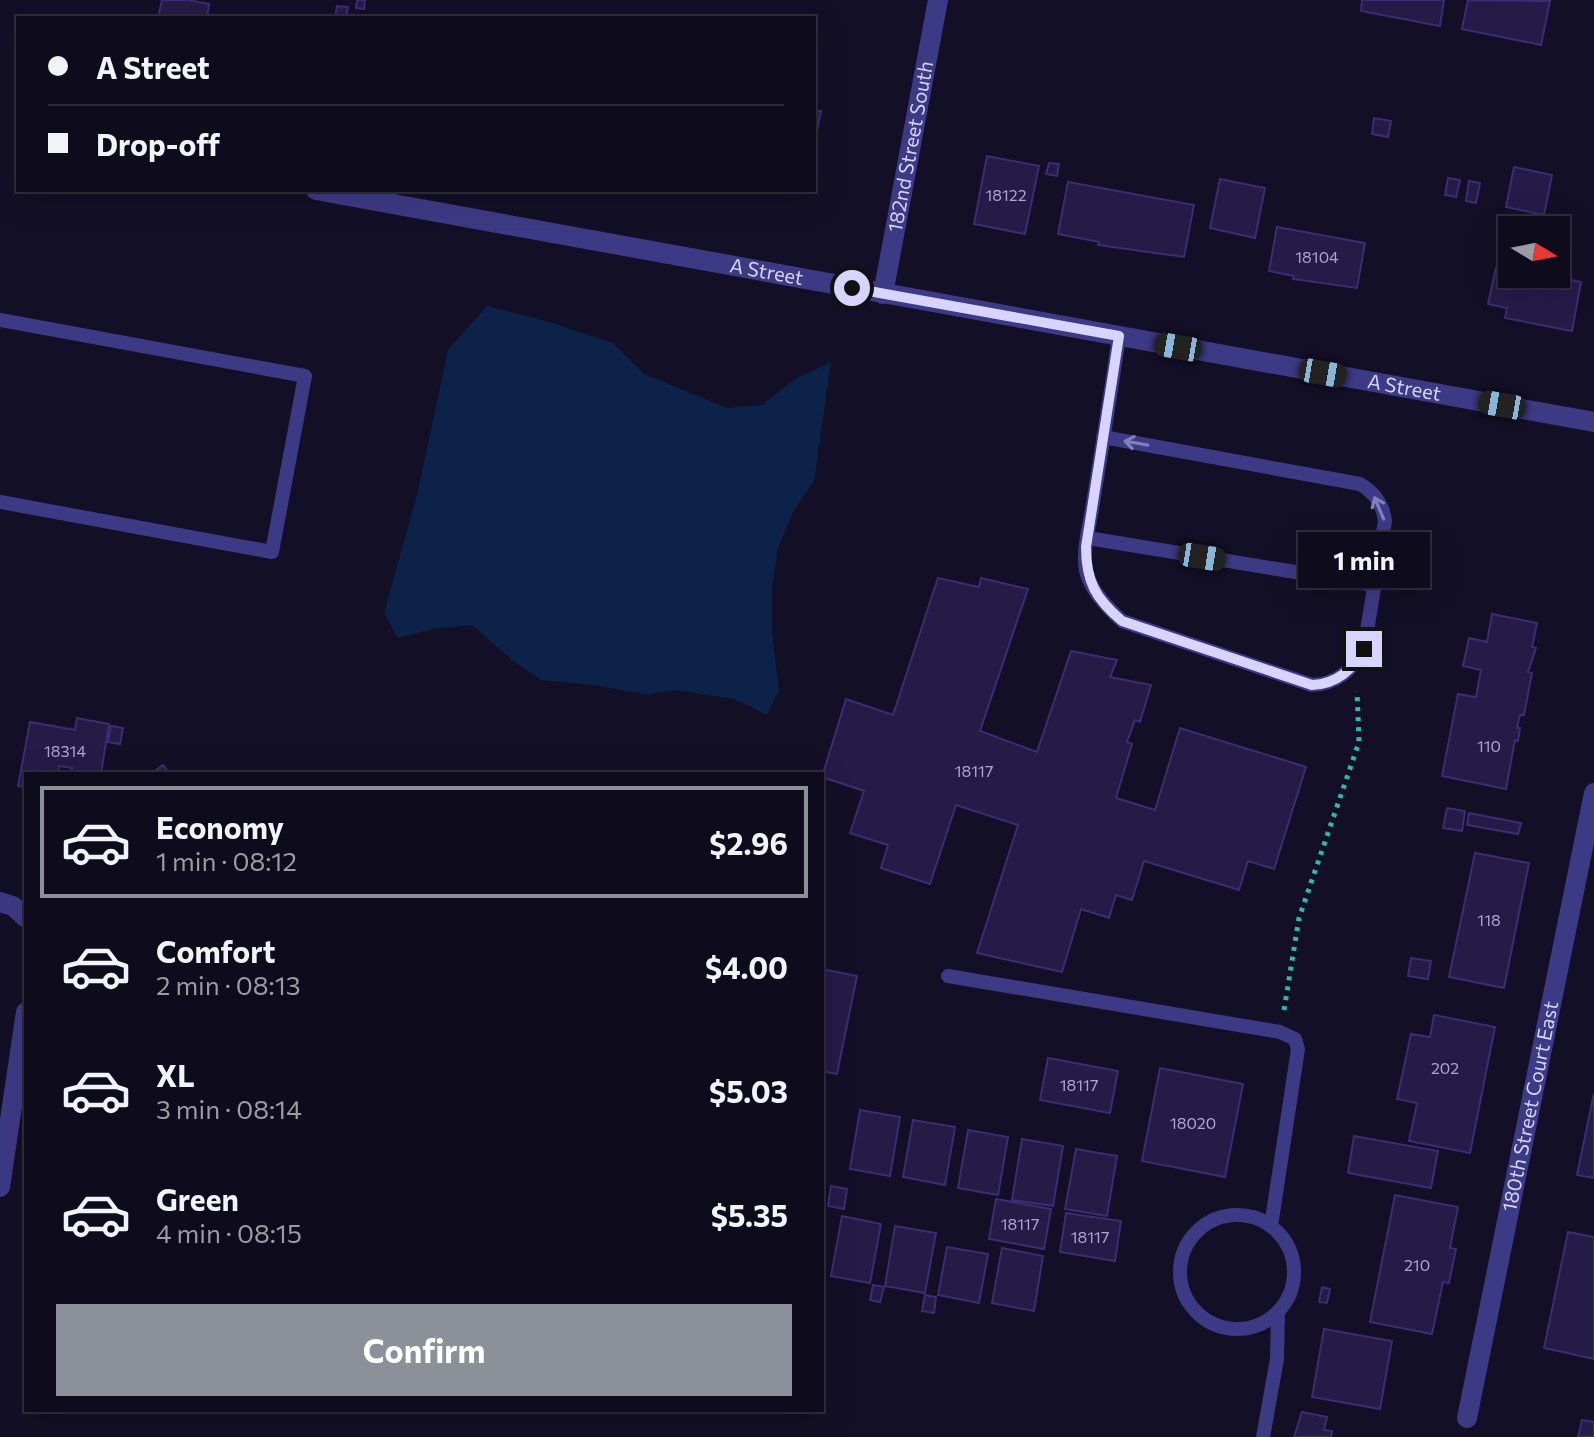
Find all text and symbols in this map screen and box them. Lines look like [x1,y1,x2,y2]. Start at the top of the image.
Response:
text: A Street [96,48,210,85]
street label: 182nd Street South [882,59,937,234]
text: Drop-off [96,125,220,162]
house number: 18122 [985,185,1027,204]
north arrow [1498,216,1570,288]
map controls [1498,216,1570,288]
house number: 18104 [1295,247,1339,266]
street label: A Street [728,252,805,289]
route start [834,270,870,306]
car [1152,331,1204,363]
car [1297,357,1349,389]
street label: A Street [1366,368,1443,405]
car [1476,389,1528,421]
one-way arrow [1124,435,1149,450]
one-way arrow [1371,496,1386,520]
callout: 1 min [1298,533,1430,589]
car [1176,541,1228,573]
text: 1 min [1333,544,1395,575]
route end [1346,631,1382,667]
house number: 110 [1477,736,1501,755]
house number: 18314 [44,741,86,760]
house number: 18117 [955,761,993,780]
icon: car [60,806,132,878]
text: Economy [156,808,284,845]
text: $2.96 [709,824,788,861]
text: 1 min · 08:12 [156,845,297,876]
house number: 118 [1477,910,1501,929]
icon: car [60,930,132,1002]
text: Comfort [156,932,275,969]
text: $4.00 [705,948,788,985]
text: 2 min · 08:13 [156,969,301,1000]
street label: 180th Street Court East [1496,999,1562,1213]
icon: car [60,1054,132,1126]
text: XL [156,1056,195,1093]
house number: 202 [1431,1058,1459,1077]
text: $5.03 [709,1072,788,1109]
house number: 18117 [1060,1075,1098,1094]
text: 3 min · 08:14 [156,1093,302,1124]
house number: 18020 [1170,1113,1216,1132]
icon: car [60,1178,132,1250]
text: Green [156,1180,239,1217]
text: $5.35 [711,1196,788,1233]
house number: 18117 [1001,1214,1039,1233]
text: 4 min · 08:15 [156,1217,302,1248]
house number: 18117 [1071,1227,1109,1246]
house number: 210 [1404,1255,1430,1274]
button: Confirm [56,1304,792,1396]

